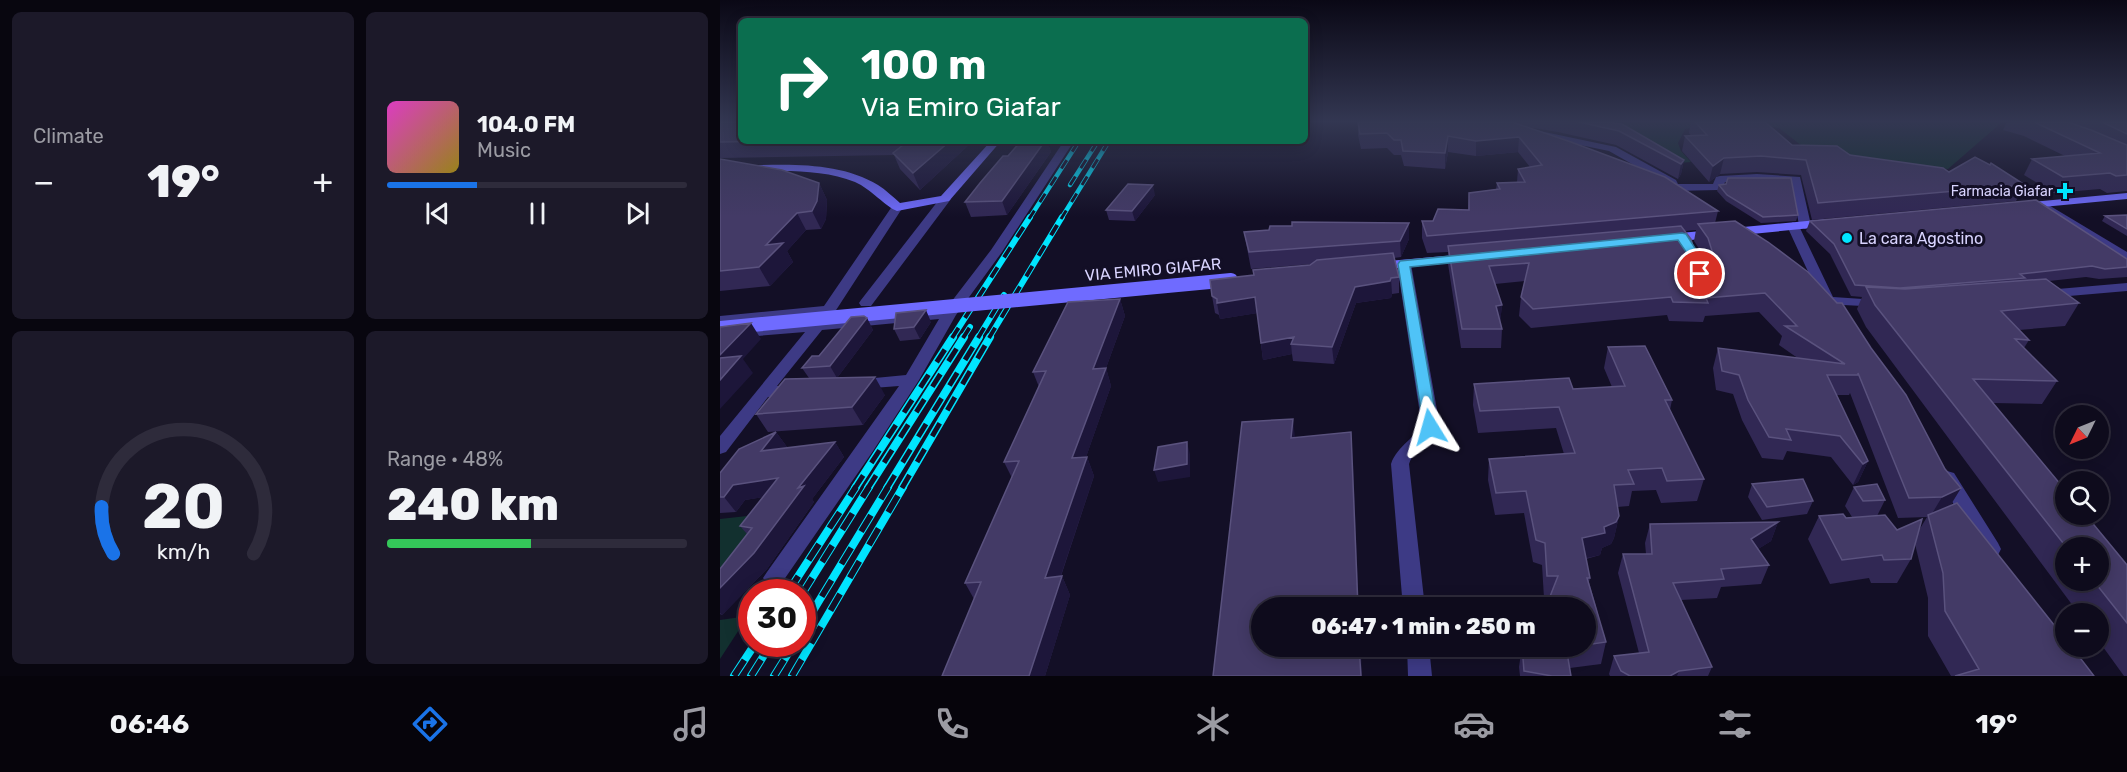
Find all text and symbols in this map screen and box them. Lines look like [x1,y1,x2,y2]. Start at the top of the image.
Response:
text: 100 m [861,40,986,90]
icon: right [762,42,840,120]
text: Via Emiro Giafar [861,91,1061,123]
text: 104.0 FM [477,111,575,138]
text: Climate [33,124,104,148]
text: Music [477,138,531,162]
text: 19° [147,155,220,208]
text: − [33,162,54,201]
text: + [312,162,333,201]
place label: Farmacia Giafar [1951,183,2054,200]
marker: Farmacia Giafar [2058,184,2072,198]
icon: previous [421,197,454,230]
icon: pause [521,197,554,230]
icon: next [621,197,654,230]
place label: La cara Agostino [1859,229,1983,248]
marker: La cara Agostino [1840,231,1854,245]
pin [1674,248,1725,299]
street label: VIA EMIRO GIAFAR [1084,254,1222,285]
icon: arrive [1683,257,1716,290]
position arrow [1398,395,1462,459]
north arrow [2055,405,2109,459]
map controls [2055,405,2109,657]
text: Range · 48% [387,447,503,471]
text: 20 [142,470,224,544]
button: search [2055,471,2109,525]
text: 240 km [387,478,559,531]
button: + [2055,537,2109,591]
text: km/h [156,540,210,565]
speed limit sign: 30 [738,579,816,657]
button: − [2055,603,2109,657]
text: 06:47 · 1 min · 250 m [1311,613,1536,640]
icon: directions [409,703,451,745]
icon: music [670,703,712,745]
icon: phone [931,703,973,745]
icon: climate [1192,703,1234,745]
icon: car [1453,703,1495,745]
icon: filters [1714,703,1756,745]
text: 06:46 [110,708,189,740]
text: 19° [1976,708,2017,740]

